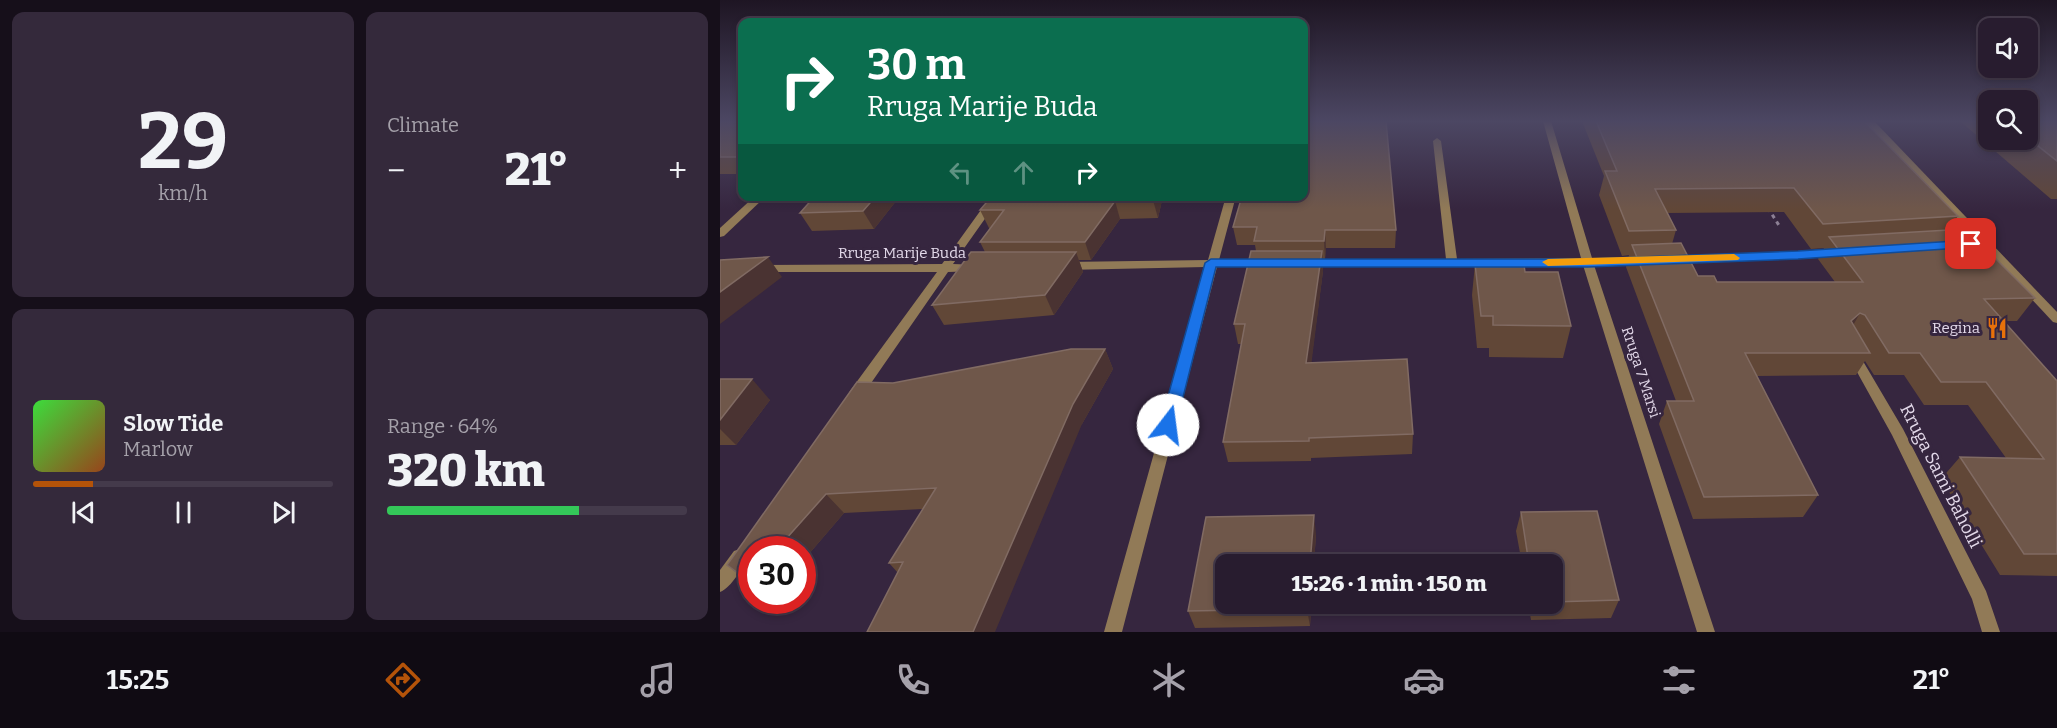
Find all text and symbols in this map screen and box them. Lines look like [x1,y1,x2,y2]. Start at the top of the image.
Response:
map controls [1978,18,2038,150]
button: sound [1978,18,2038,78]
text: 30 m [867,40,966,90]
icon: right [768,42,846,120]
button: search [1978,90,2038,150]
text: Rruga Marije Buda [867,91,1098,123]
text: 29 [138,95,228,189]
text: Climate [387,113,459,137]
text: 21° [505,143,569,197]
text: − [387,151,405,191]
text: + [668,151,687,191]
icon: left [944,156,977,189]
icon: ahead [1007,156,1040,189]
icon: right [1070,156,1103,189]
text: km/h [158,181,208,205]
pin [1945,218,1996,269]
icon: arrive [1954,227,1987,260]
street label: Rruga Marije Buda [838,244,966,262]
restaurant icon: Regina [1985,316,2009,340]
place label: Regina [1932,319,1980,337]
street label: Rruga 7 Marsi [1618,324,1664,420]
position arrow [1136,393,1200,457]
street label: Rruga Sami Baholli [1895,400,1987,552]
text: Slow Tide [123,410,223,437]
text: Range · 64% [387,414,498,438]
text: Marlow [123,437,193,461]
text: 320 km [387,444,545,498]
icon: previous [67,496,100,529]
icon: pause [167,496,200,529]
icon: next [267,496,300,529]
speed limit sign: 30 [738,536,816,614]
text: 15:26 · 1 min · 150 m [1291,570,1487,597]
icon: directions [382,659,424,701]
icon: music [637,659,679,701]
icon: phone [892,659,934,701]
icon: climate [1148,659,1190,701]
icon: car [1403,659,1445,701]
icon: filters [1658,659,1700,701]
text: 15:25 [107,664,169,696]
text: 21° [1913,664,1950,696]

